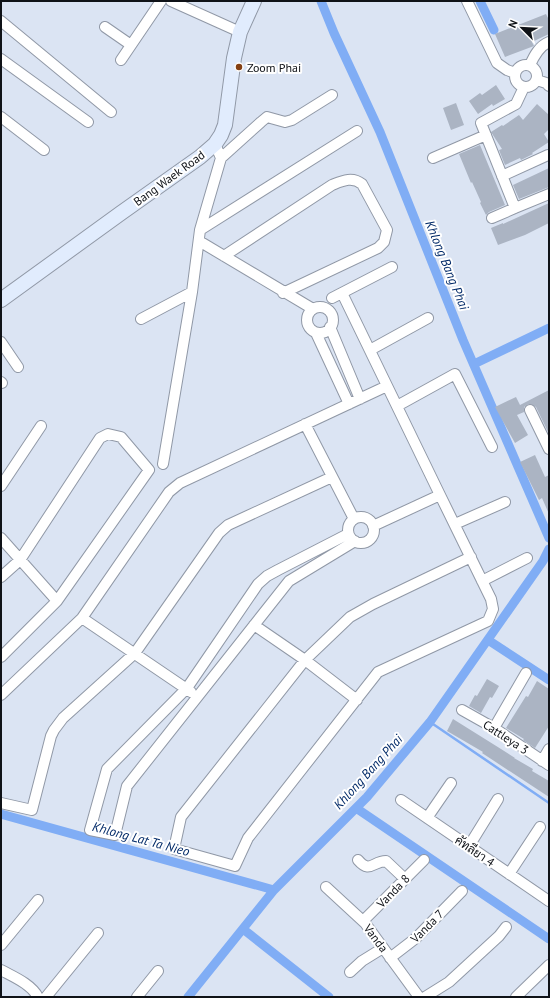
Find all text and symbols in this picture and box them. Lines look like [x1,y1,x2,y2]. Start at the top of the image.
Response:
north arrow [502,8,542,48]
text: N [505,18,521,30]
place label: Zoom Phai [247,60,301,75]
marker: Zoom Phai [234,62,244,72]
street label: Bang Waek Road [130,147,208,209]
water label: Khlong Bang Phai [421,218,473,313]
street label: Cattleya 3 [480,717,532,757]
water label: Khlong Bang Phai [330,731,407,813]
water label: Khlong Lat Ta Nieo [90,818,192,860]
street label: คัทลียา 4 [452,832,498,870]
street label: Vanda 8 [373,871,413,912]
street label: Vanda 7 [407,906,447,946]
street label: Vanda [360,920,391,955]

